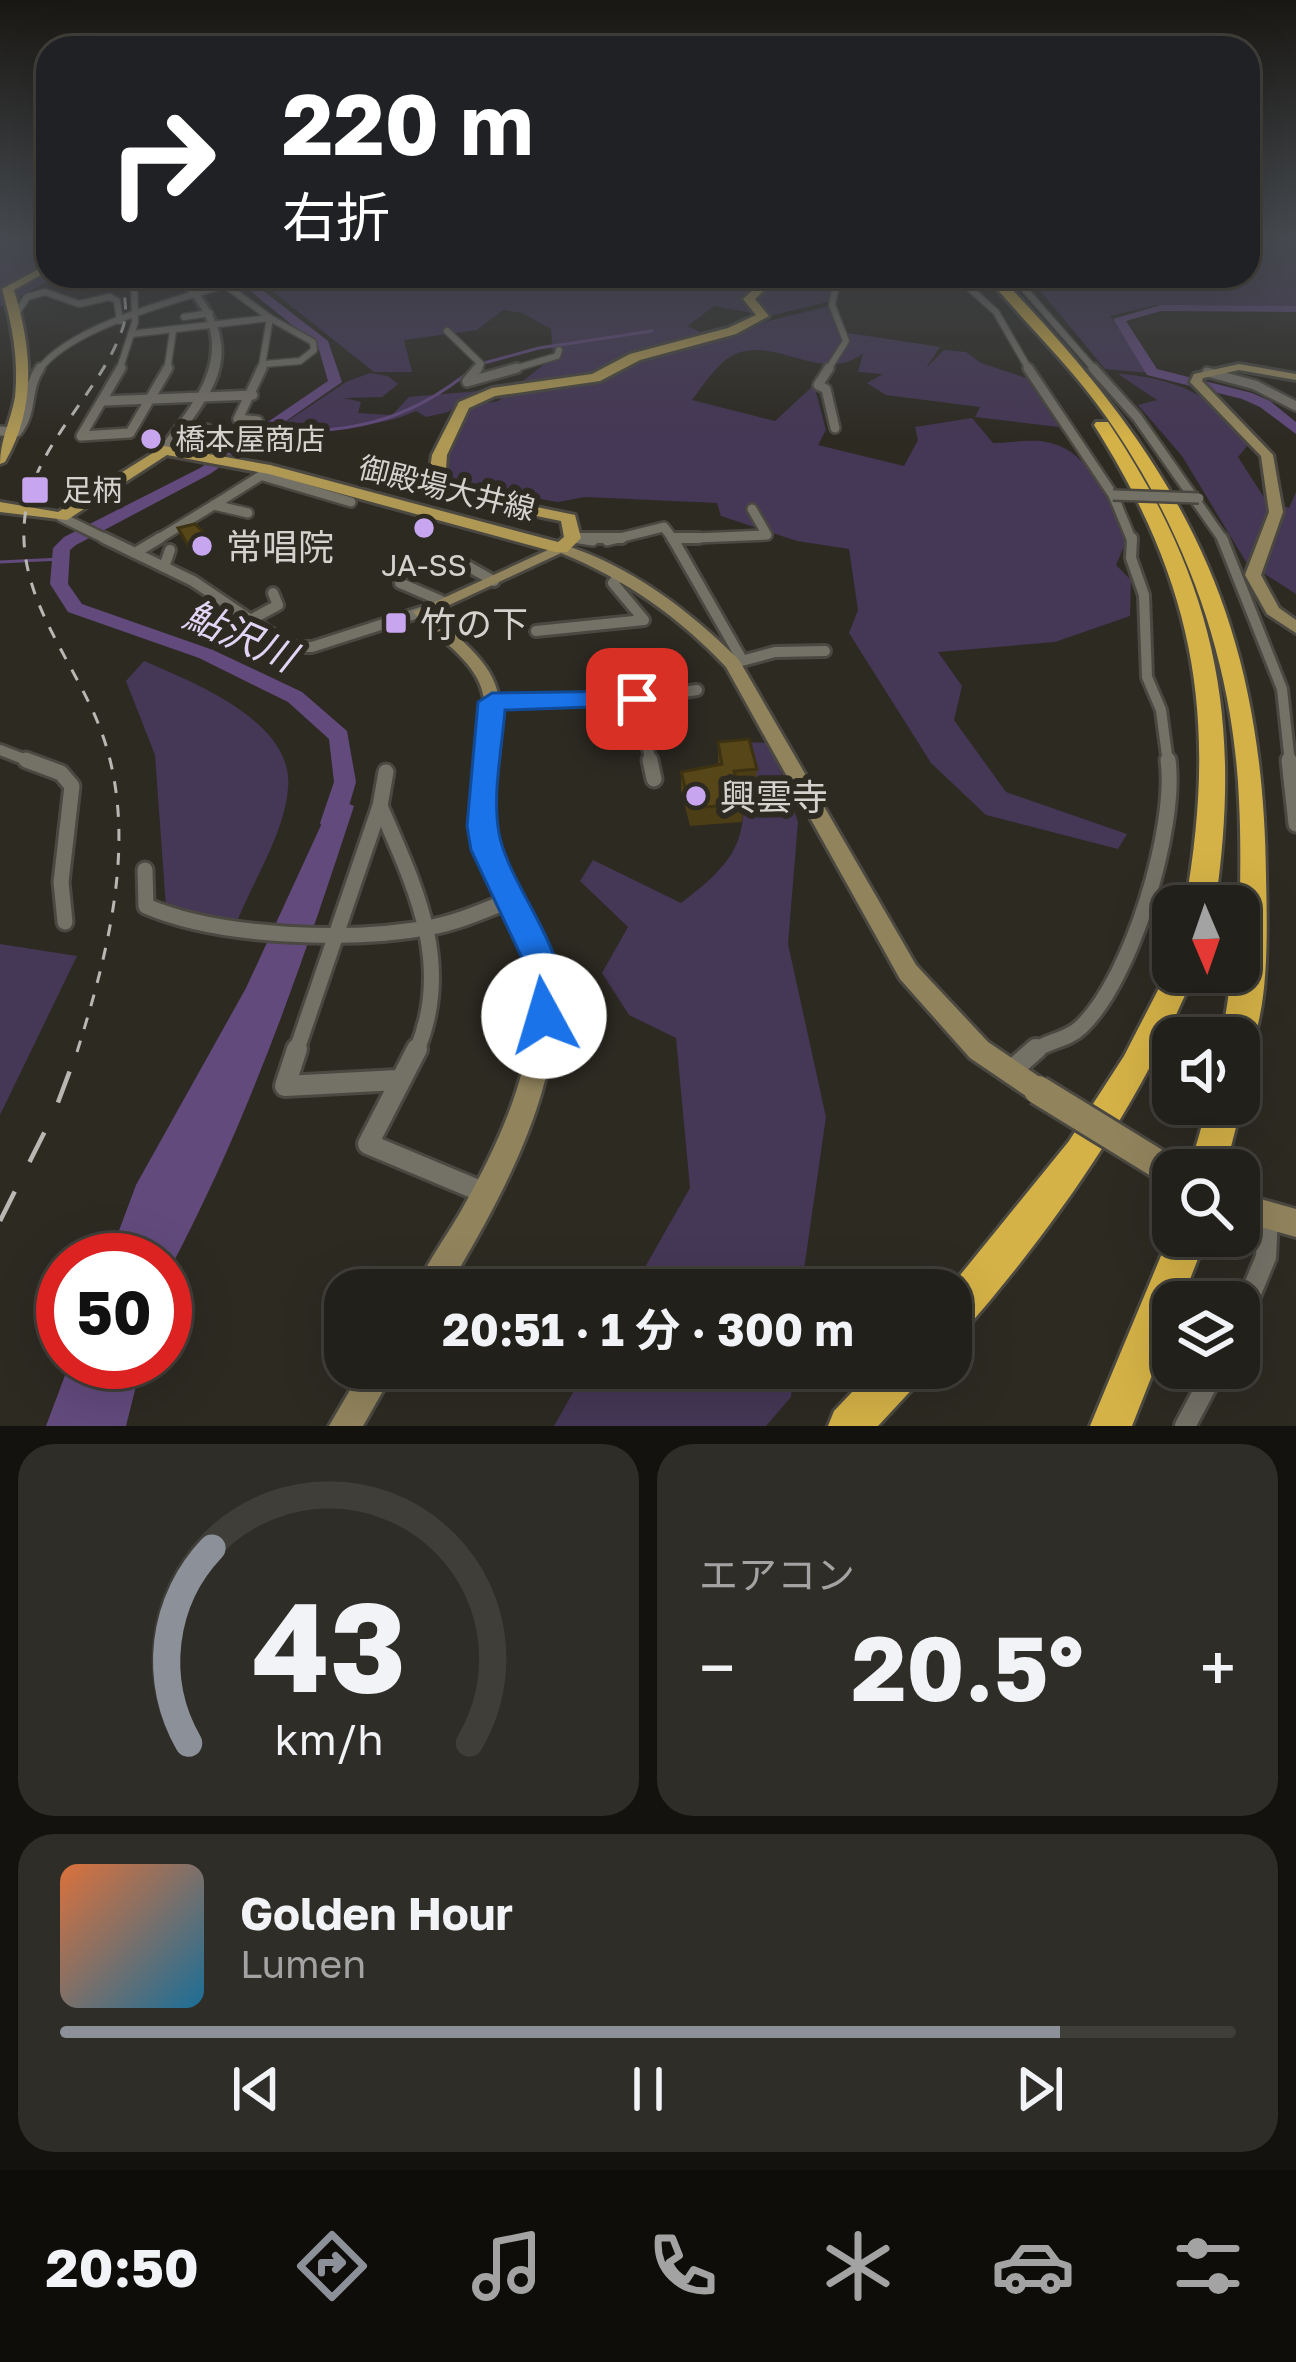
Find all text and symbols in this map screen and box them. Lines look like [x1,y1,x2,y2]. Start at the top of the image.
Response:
text: 220 m [282,73,534,173]
icon: right [84,84,240,240]
text: 右折 [282,184,390,249]
place label: 橋本屋商店 [175,421,325,457]
marker: 橋本屋商店 [138,426,164,452]
street label: 御殿場大井線 [355,449,539,527]
place label: 足柄 [62,472,122,508]
marker: 足柄 [19,474,51,506]
marker: JA-SS [411,515,437,541]
place label: 常唱院 [226,525,334,568]
marker: 常唱院 [189,533,215,559]
place label: JA-SS [381,547,467,583]
water label: 鮎沢川 [177,590,307,682]
place label: 竹の下 [420,602,528,645]
marker: 竹の下 [383,610,409,636]
pin [586,648,688,750]
icon: arrive [604,666,670,732]
place label: 興雲寺 [720,775,828,818]
marker: 興雲寺 [683,783,709,809]
north arrow [1152,885,1260,993]
map controls [1152,885,1260,1389]
position arrow [481,953,607,1079]
button: sound [1152,1017,1260,1125]
button: search [1152,1149,1260,1257]
speed limit sign: 50 [36,1233,192,1389]
button: layers [1152,1281,1260,1389]
text: 20:51 · 1 分 · 300 m [442,1302,854,1356]
text: エアコン [699,1551,855,1598]
text: 43 [251,1570,406,1719]
text: 20.5° [851,1613,1084,1721]
text: − [699,1627,735,1707]
text: + [1200,1627,1236,1707]
text: km/h [274,1713,383,1764]
text: Golden Hour [240,1886,513,1940]
text: Lumen [240,1940,366,1987]
icon: previous [223,2056,289,2122]
icon: pause [615,2056,681,2122]
icon: next [1007,2056,1073,2122]
icon: directions [290,2224,374,2308]
icon: music [465,2224,549,2308]
icon: phone [641,2224,725,2308]
icon: climate [816,2224,900,2308]
icon: car [991,2224,1075,2308]
icon: filters [1166,2224,1250,2308]
text: 20:50 [46,2234,199,2299]

